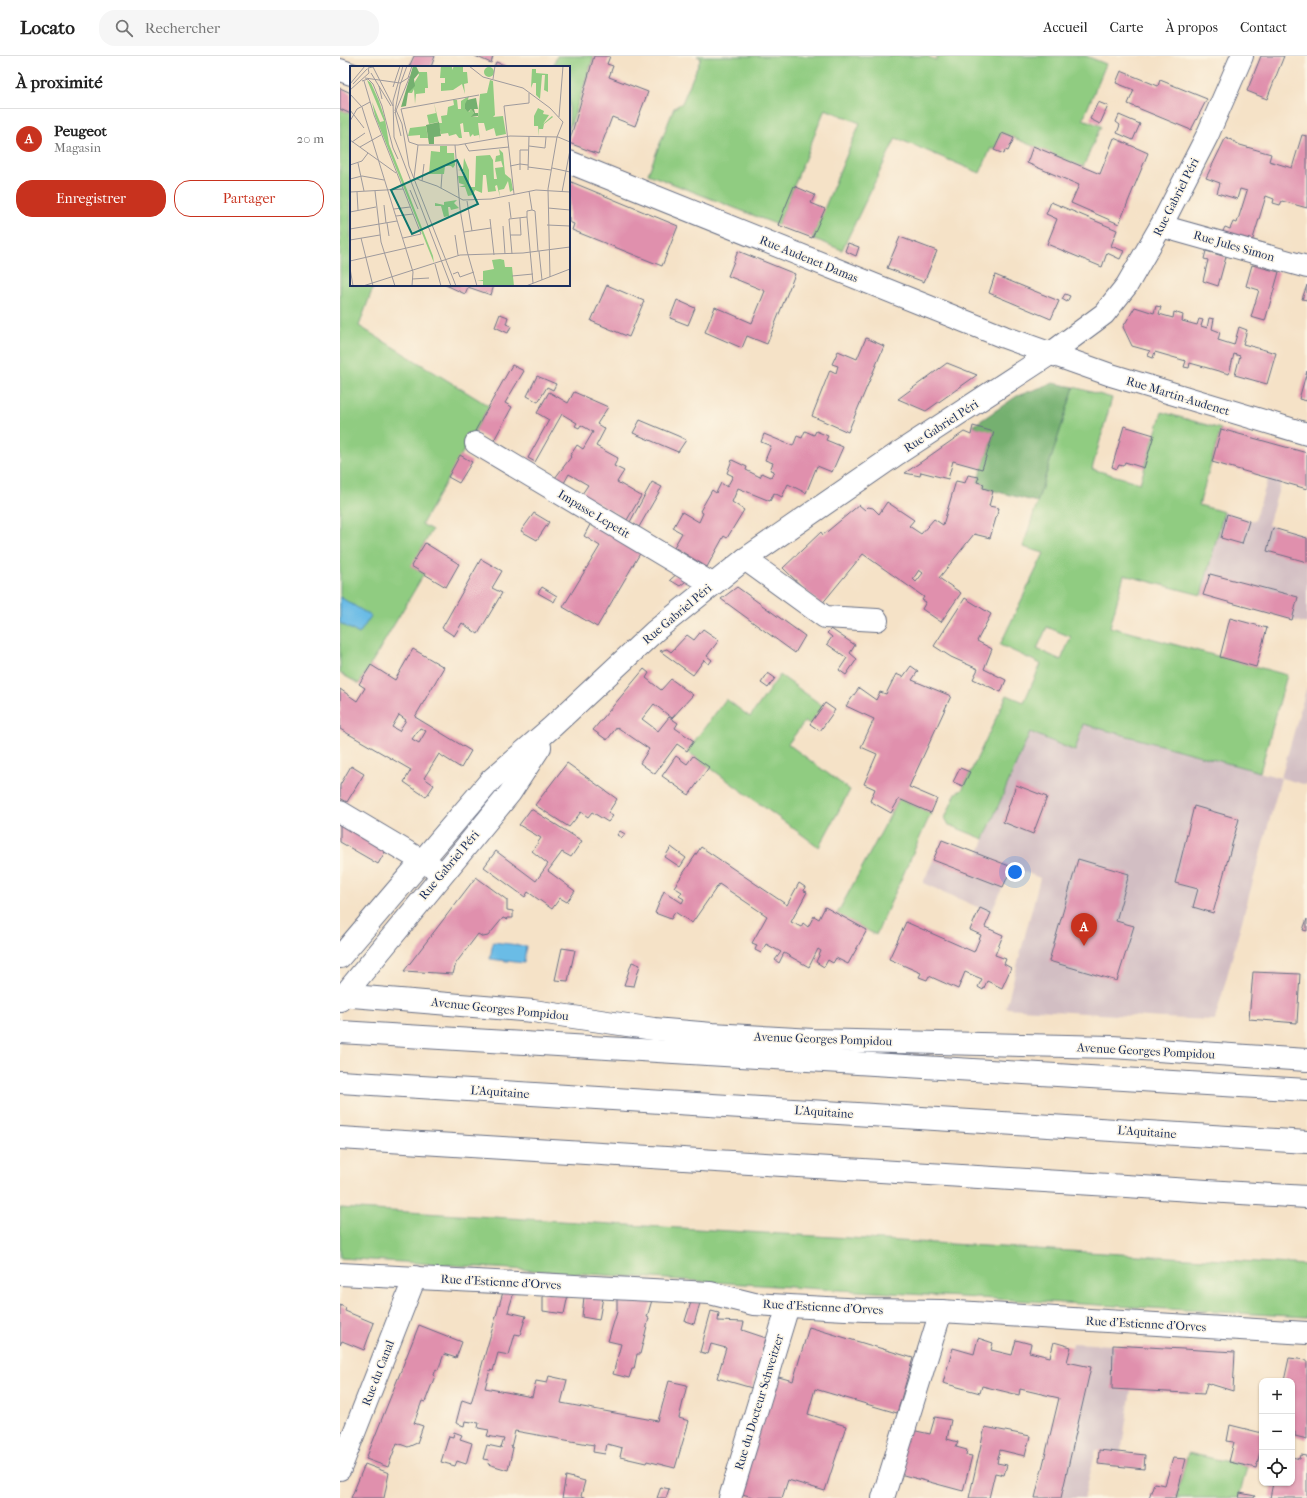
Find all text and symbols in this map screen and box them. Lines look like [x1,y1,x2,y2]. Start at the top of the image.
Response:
search box [99,10,379,46]
text: Locato [20,17,75,39]
icon: search [113,17,135,39]
text: Rechercher [145,19,220,37]
text: Accueil [1043,19,1088,36]
text: Carte [1110,19,1143,36]
text: À propos [1165,19,1218,36]
text: Contact [1240,19,1287,36]
inset map [350,66,570,286]
text: À proximité [16,72,103,92]
text: Peugeot [54,122,107,140]
text: A [25,131,33,146]
text: 20 m [297,131,324,146]
text: Magasin [54,140,101,155]
street label: Rue Gabriel Péri [1150,155,1202,238]
button: Enregistrer [16,180,166,217]
button: Partager [174,180,324,217]
street label: Rue Jules Simon [1192,228,1276,264]
street label: Rue Audenet Damas [758,233,861,285]
street label: Rue Martin-Audenet [1125,374,1232,419]
street label: Rue Gabriel Péri [901,396,981,455]
street label: Impasse Lepetit [555,487,633,541]
street label: Rue Gabriel Péri [640,581,715,647]
street label: Rue Gabriel Péri [416,827,482,902]
your location [1005,862,1025,882]
pin: A [1071,913,1097,946]
street label: Avenue Georges Pompidou [429,995,570,1023]
street label: Avenue Georges Pompidou [753,1030,893,1048]
street label: Avenue Georges Pompidou [1076,1040,1216,1062]
street label: L'Aquitaine [470,1083,530,1101]
street label: L'Aquitaine [794,1103,854,1121]
street label: L'Aquitaine [1117,1123,1177,1141]
street label: Rue d'Estienne d'Orves [440,1272,562,1292]
street label: Rue d'Estienne d'Orves [762,1297,884,1317]
street label: Rue d'Estienne d'Orves [1085,1314,1207,1334]
street label: Rue du Docteur Schweitzer [732,1331,787,1472]
street label: Rue du Canal [359,1338,397,1408]
map controls [1259,1378,1295,1486]
button: + [1259,1378,1295,1414]
button: − [1259,1414,1295,1450]
button: locate [1259,1450,1295,1486]

